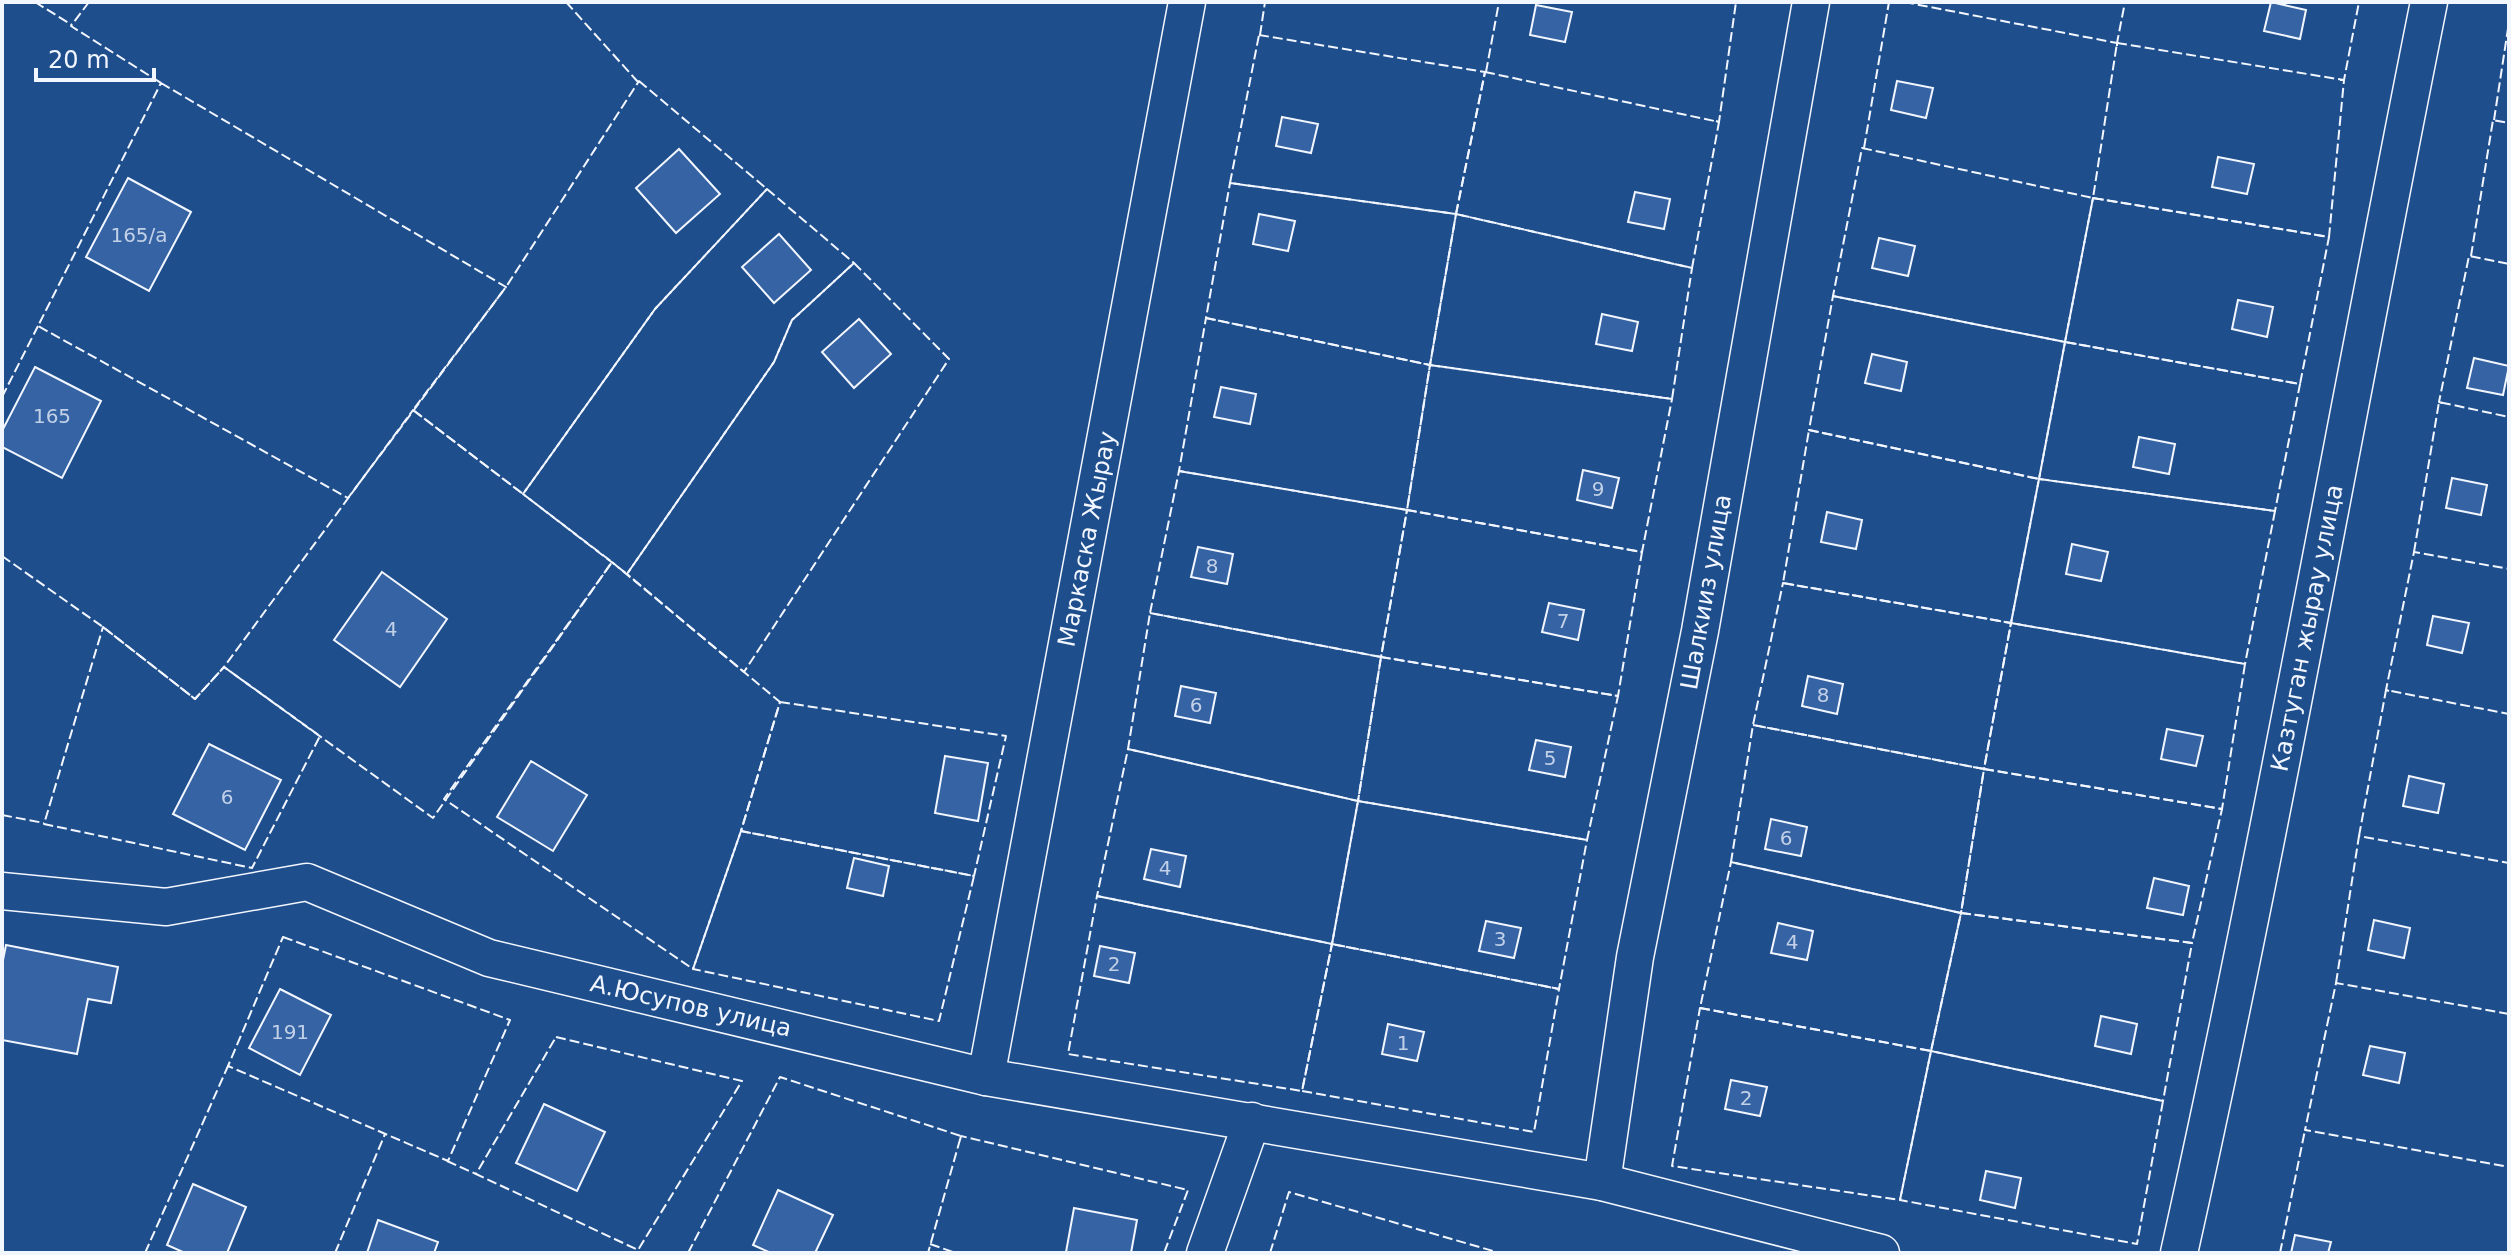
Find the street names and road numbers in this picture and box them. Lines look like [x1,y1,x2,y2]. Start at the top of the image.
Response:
street label: Маркаска Жырау [1052,429,1122,649]
street label: Казтуган жырау улица [2265,482,2349,774]
street label: Шалкииз улица [1675,492,1737,692]
street label: А.Юсупов улица [588,969,794,1043]

